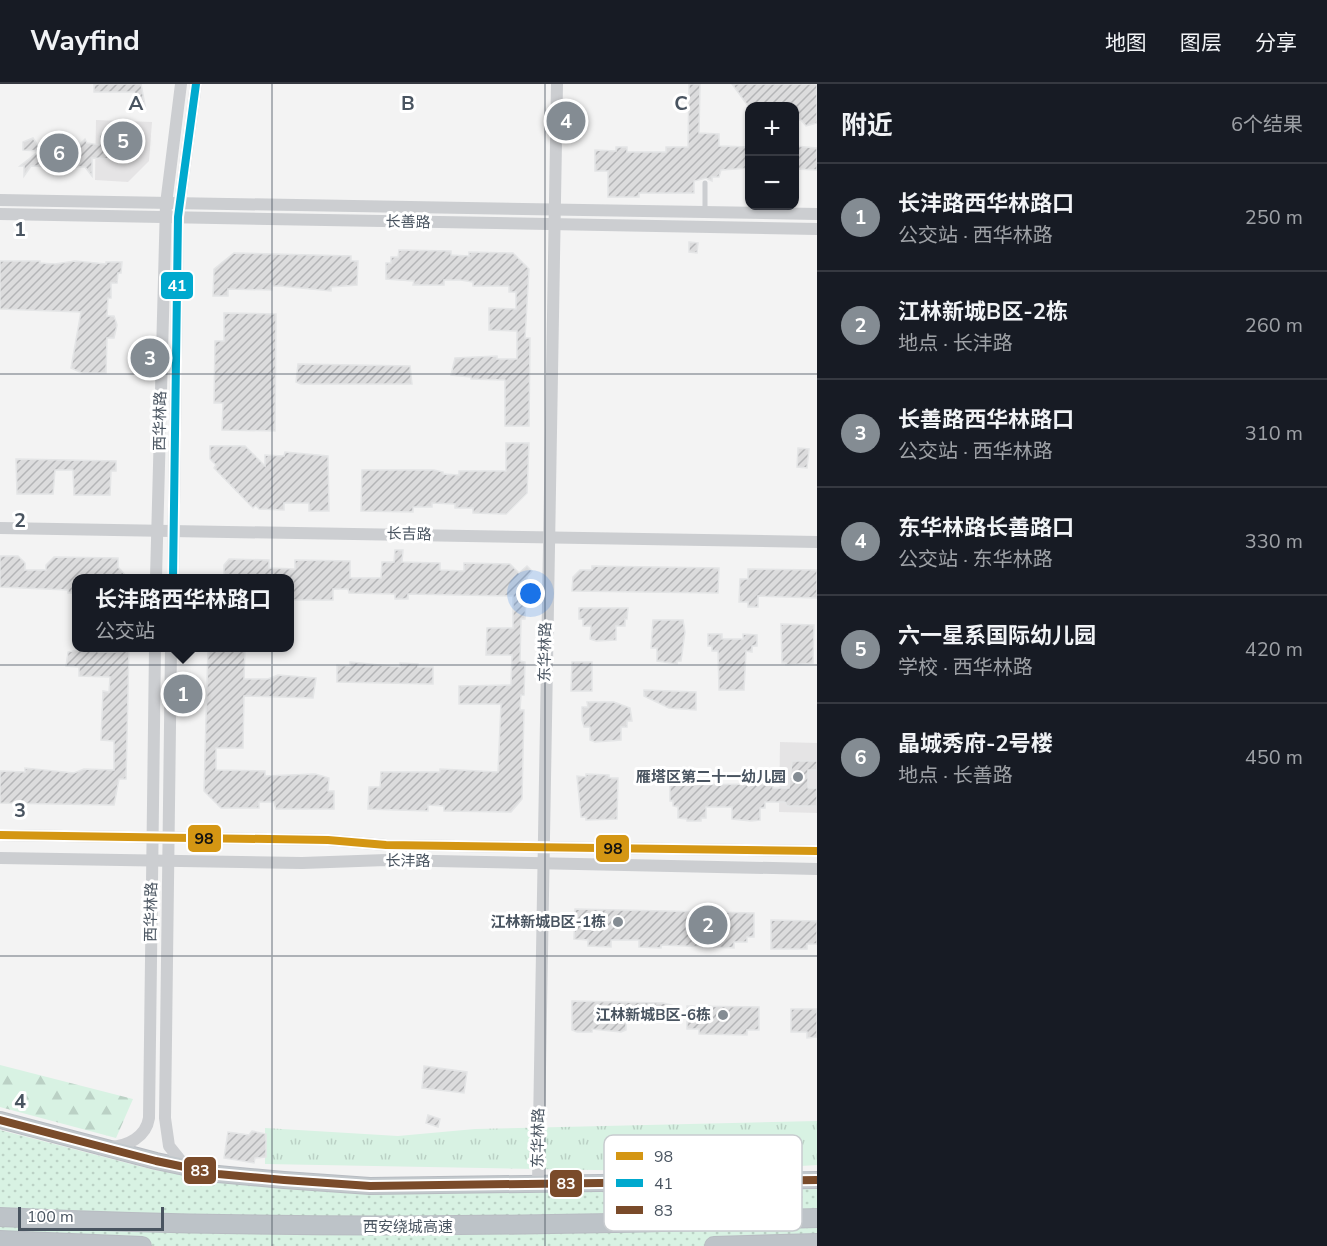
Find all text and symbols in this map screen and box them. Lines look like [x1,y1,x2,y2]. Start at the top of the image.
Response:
text: Wayfind [30,22,140,60]
text: 地图 [1105,29,1147,57]
text: 图层 [1180,29,1222,57]
text: 分享 [1255,29,1297,57]
text: A [129,90,144,117]
text: B [401,90,415,117]
text: C [674,90,688,117]
pin: 4 [546,99,586,144]
map controls [745,102,799,210]
button: + [745,102,799,156]
text: 附近 [841,108,893,143]
text: 6个结果 [1231,111,1303,138]
pin: 5 [104,118,142,164]
pin: 6 [40,130,78,176]
button: − [745,156,799,210]
text: 长沣路西华林路口 [898,189,1074,219]
text: 1 [855,204,867,231]
text: 250 m [1245,204,1303,231]
street label: 长善路 [385,212,431,232]
text: 1 [14,216,26,243]
text: 公交站 · 西华林路 [898,222,1053,249]
line badge: 41 [160,271,194,300]
text: 41 [167,275,187,297]
text: 江林新城B区-2栋 [898,297,1068,327]
text: 2 [855,312,867,339]
text: 260 m [1245,312,1303,339]
text: 地点 · 长沣路 [898,330,1013,357]
pin: 3 [130,336,170,380]
street label: 西华林路 [149,391,171,451]
text: 长善路西华林路口 [898,405,1074,435]
text: 3 [855,420,867,447]
text: 310 m [1245,420,1303,447]
text: 公交站 · 西华林路 [898,438,1053,465]
text: 2 [14,507,26,534]
text: 东华林路长善路口 [898,513,1074,543]
street label: 长吉路 [386,524,432,544]
text: 4 [855,528,867,555]
text: 330 m [1245,528,1303,555]
text: 公交站 · 东华林路 [898,546,1053,573]
popup [72,574,294,652]
your location [516,579,545,608]
text: 长沣路西华林路口 [95,585,271,615]
text: 公交站 [95,618,155,645]
text: 六一星系国际幼儿园 [898,621,1096,651]
street label: 东华林路 [534,622,556,682]
text: 5 [855,636,867,663]
text: 420 m [1245,636,1303,663]
text: 学校 · 西华林路 [898,654,1033,681]
pin: 1 [164,672,202,716]
text: 晶城秀府-2号楼 [898,729,1053,759]
text: 6 [855,744,867,771]
text: 450 m [1245,744,1303,771]
text: 地点 · 长善路 [898,762,1013,789]
place label: 雁塔区第二十一幼儿园 [636,767,786,787]
marker: 雁塔区第二十一幼儿园 [791,770,805,784]
text: 3 [14,797,26,824]
line badge: 98 [187,824,222,853]
text: 98 [194,828,214,850]
line badge: 98 [595,834,630,863]
text: 98 [603,838,623,860]
street label: 长沣路 [385,851,431,871]
street label: 西华林路 [140,882,162,942]
pin: 2 [688,902,728,948]
place label: 江林新城B区-1栋 [490,912,606,932]
marker: 江林新城B区-1栋 [611,915,625,929]
place label: 江林新城B区-6栋 [595,1005,711,1025]
marker: 江林新城B区-6栋 [716,1008,730,1022]
text: 4 [14,1088,26,1115]
street label: 东华林路 [527,1108,549,1168]
legend [604,1135,802,1231]
text: 98 [654,1146,673,1168]
line badge: 83 [183,1156,217,1185]
text: 83 [190,1160,210,1182]
line badge: 83 [549,1169,583,1198]
text: 83 [556,1173,576,1195]
text: 41 [654,1173,673,1195]
text: 83 [654,1200,673,1222]
scale bar [18,1204,164,1232]
text: 100 m [27,1206,74,1228]
street label: 西安绕城高速 [363,1217,453,1237]

